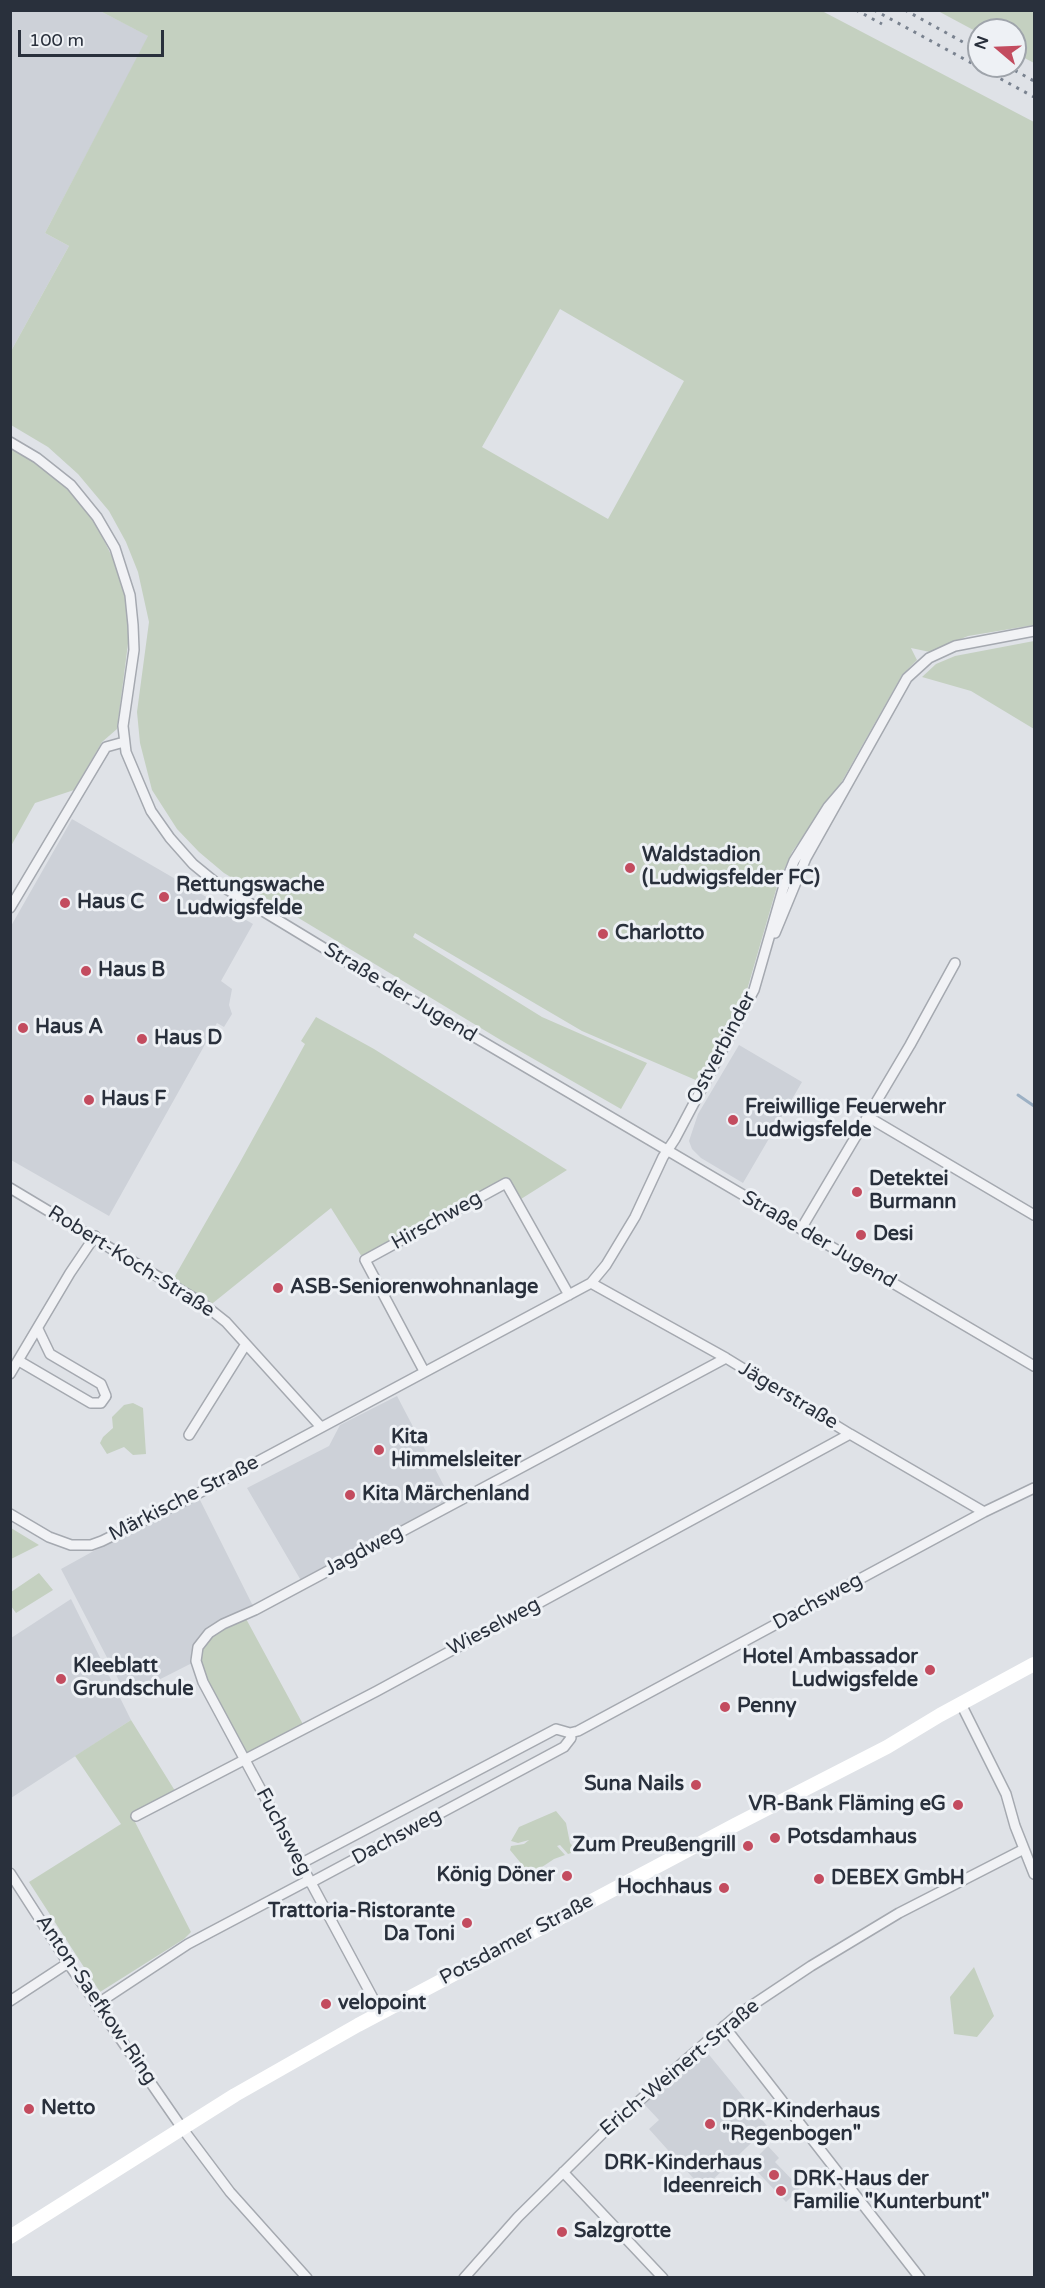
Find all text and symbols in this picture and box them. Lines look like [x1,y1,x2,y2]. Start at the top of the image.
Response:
scale bar [21,18,166,56]
north arrow [967,18,1027,78]
text: 100 m [29,29,84,51]
text: N [970,33,993,52]
place label: Waldstadion (Ludwigsfelder FC) [642,844,820,891]
marker: Waldstadion (Ludwigsfelder FC) [623,861,637,875]
place label: Rettungswache Ludwigsfelde [176,874,324,921]
marker: Rettungswache Ludwigsfelde [157,890,171,904]
place label: Haus C [77,891,144,915]
marker: Haus C [58,896,72,910]
place label: Charlotto [615,922,704,946]
marker: Charlotto [596,927,610,941]
street label: Straße der Jugend [319,938,481,1048]
place label: Haus B [98,959,165,983]
marker: Haus B [79,964,93,978]
street label: Ostverbinder [682,988,762,1108]
place label: Haus A [35,1016,103,1040]
marker: Haus A [16,1021,30,1035]
place label: Haus D [154,1027,222,1051]
marker: Haus D [135,1032,149,1046]
place label: Haus F [101,1088,166,1112]
marker: Haus F [82,1093,96,1107]
place label: Freiwillige Feuerwehr Ludwigsfelde [745,1096,946,1143]
marker: Freiwillige Feuerwehr Ludwigsfelde [726,1113,740,1127]
place label: Detektei Burmann [869,1168,957,1215]
marker: Detektei Burmann [850,1185,864,1199]
street label: Hirschweg [388,1186,486,1256]
street label: Straße der Jugend [738,1186,900,1294]
street label: Robert-Koch-Straße [43,1201,219,1323]
place label: Desi [873,1223,914,1247]
marker: Desi [854,1228,868,1242]
place label: ASB-Seniorenwohnanlage [290,1276,538,1300]
marker: ASB-Seniorenwohnanlage [271,1281,285,1295]
street label: Jägerstraße [734,1357,842,1435]
place label: Kita Himmelsleiter [391,1426,521,1473]
marker: Kita Himmelsleiter [372,1443,386,1457]
street label: Märkische Straße [105,1451,263,1547]
place label: Kita Märchenland [362,1483,530,1507]
marker: Kita Märchenland [343,1488,357,1502]
street label: Jagdweg [321,1520,407,1582]
street label: Dachsweg [769,1568,867,1636]
street label: Wieselweg [443,1592,545,1662]
place label: Hotel Ambassador Ludwigsfelde [742,1646,918,1693]
place label: Kleeblatt Grundschule [73,1655,194,1702]
marker: Hotel Ambassador Ludwigsfelde [923,1663,937,1677]
marker: Kleeblatt Grundschule [54,1672,68,1686]
place label: Penny [737,1695,796,1719]
marker: Penny [718,1700,732,1714]
place label: Suna Nails [584,1773,684,1797]
marker: Suna Nails [689,1778,703,1792]
street label: Fuchsweg [250,1784,316,1880]
place label: VR-Bank Fläming eG [748,1793,946,1817]
marker: VR-Bank Fläming eG [951,1798,965,1812]
street label: Dachsweg [348,1803,446,1871]
place label: Potsdamhaus [787,1826,917,1850]
marker: Potsdamhaus [768,1831,782,1845]
place label: Zum Preußengrill [572,1834,736,1858]
marker: Zum Preußengrill [741,1839,755,1853]
place label: König Döner [437,1864,555,1888]
place label: DEBEX GmbH [831,1867,965,1891]
marker: König Döner [560,1869,574,1883]
marker: DEBEX GmbH [812,1872,826,1886]
place label: Hochhaus [617,1876,712,1900]
marker: Hochhaus [717,1881,731,1895]
street label: Potsdamer Straße [436,1889,598,1991]
place label: Trattoria-Ristorante Da Toni [268,1900,455,1947]
street label: Anton-Saefkow-Ring [30,1911,162,2089]
marker: Trattoria-Ristorante Da Toni [460,1916,474,1930]
place label: velopoint [338,1992,426,2016]
street label: Erich-Weinert-Straße [596,1994,764,2142]
marker: velopoint [319,1997,333,2011]
place label: Netto [41,2097,95,2121]
place label: DRK-Kinderhaus "Regenbogen" [722,2100,880,2147]
marker: Netto [22,2102,36,2116]
marker: DRK-Kinderhaus "Regenbogen" [703,2117,717,2131]
place label: DRK-Kinderhaus Ideenreich [604,2152,762,2199]
marker: DRK-Kinderhaus Ideenreich [767,2168,781,2182]
place label: DRK-Haus der Familie "Kunterbunt" [793,2168,990,2215]
marker: DRK-Haus der Familie "Kunterbunt" [774,2184,788,2198]
place label: Salzgrotte [574,2220,671,2244]
marker: Salzgrotte [555,2225,569,2239]

